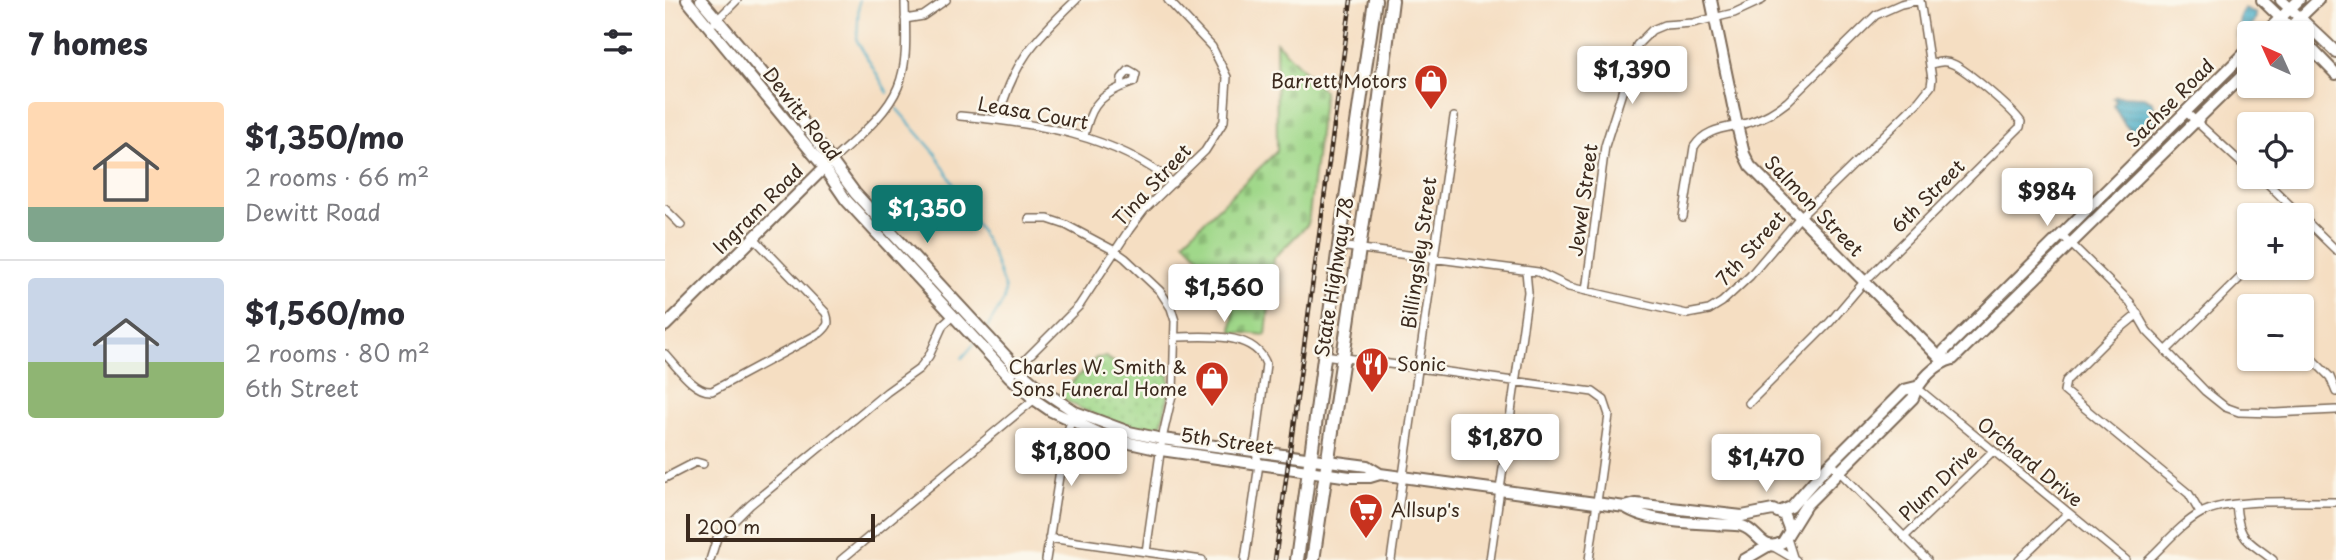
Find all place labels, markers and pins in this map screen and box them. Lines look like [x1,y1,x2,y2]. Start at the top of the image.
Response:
pin: $1,390 [1575,46,1689,106]
shop icon: Barrett Motors [1412,62,1450,111]
place label: Barrett Motors [1271,66,1407,94]
pin: $984 [2006,168,2088,228]
pin: $1,350 [870,186,984,245]
pin: $1,560 [1167,264,1281,324]
restaurant icon: Sonic [1353,345,1391,394]
place label: Sonic [1397,349,1446,377]
place label: Charles W. Smith & Sons Funeral Home [1008,352,1187,402]
shop icon: Charles W. Smith & Sons Funeral Home [1193,359,1231,408]
pin: $1,870 [1448,414,1562,474]
pin: $1,800 [1014,428,1128,488]
pin: $1,470 [1709,434,1823,494]
supermarket icon: Allsup's [1347,491,1385,540]
place label: Allsup's [1391,495,1460,523]

